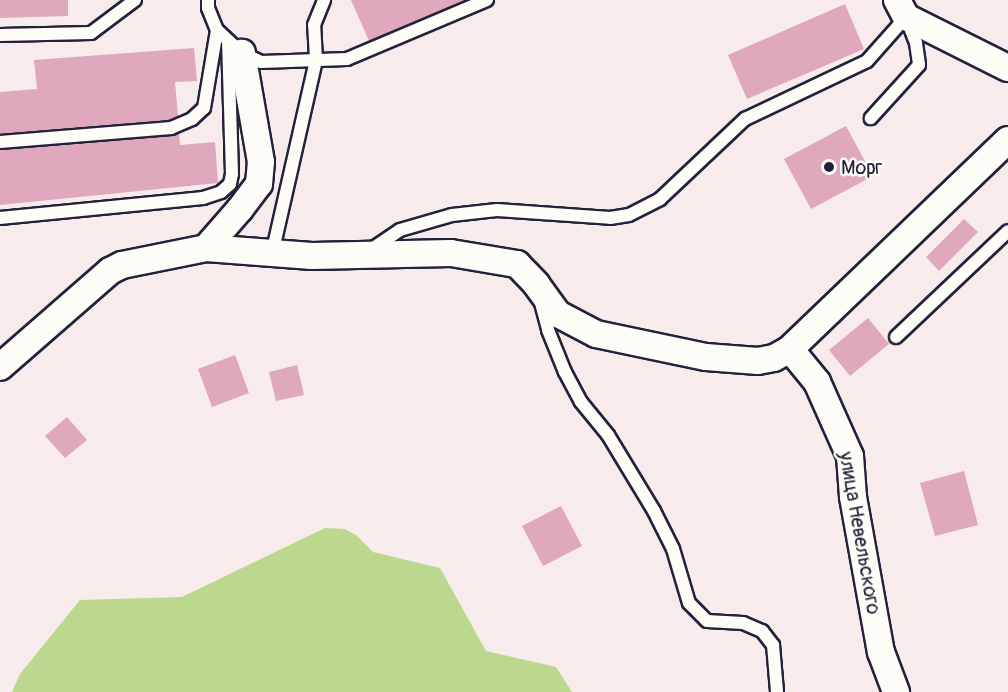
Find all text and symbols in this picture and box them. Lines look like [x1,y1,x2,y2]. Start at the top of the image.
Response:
place label: Морг [841,155,882,179]
marker: Морг [822,160,836,174]
street label: улица Невельского [834,450,886,616]

